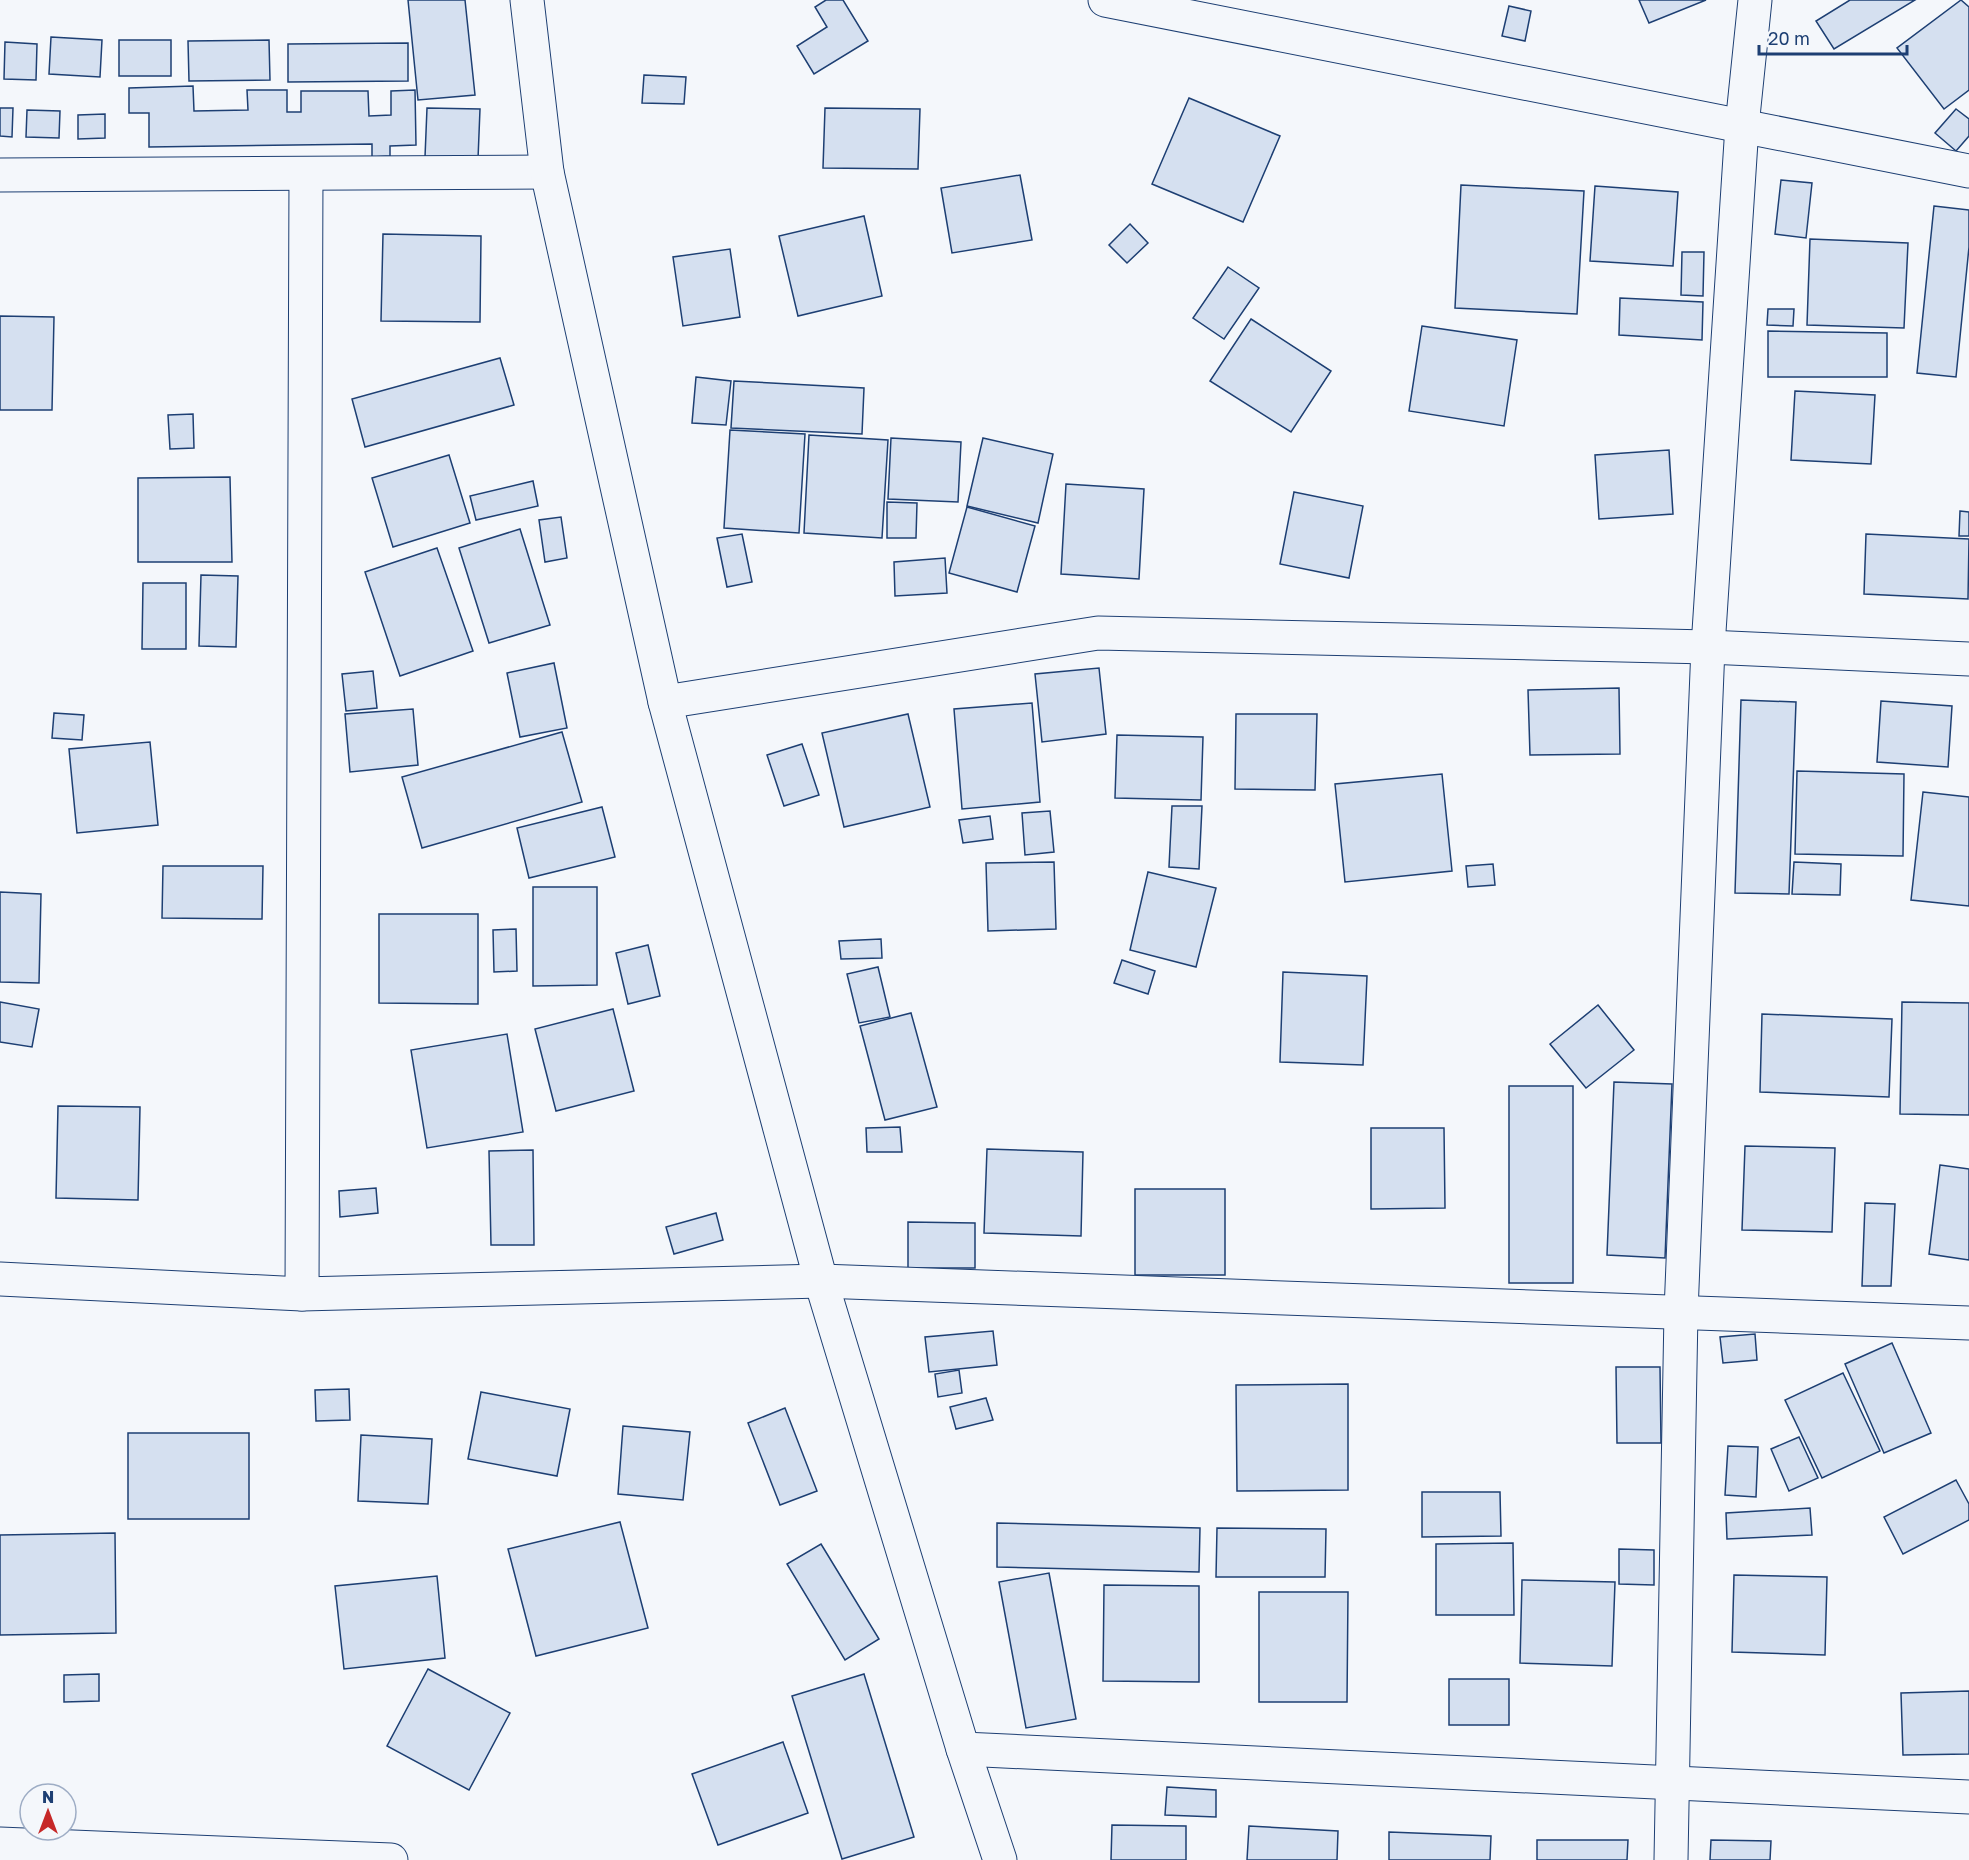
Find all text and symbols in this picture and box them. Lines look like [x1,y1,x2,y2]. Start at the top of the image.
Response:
scale bar [1759,18,1908,56]
text: 20 m [1768,27,1810,49]
north arrow [18,1782,78,1842]
text: N [42,1787,54,1807]

